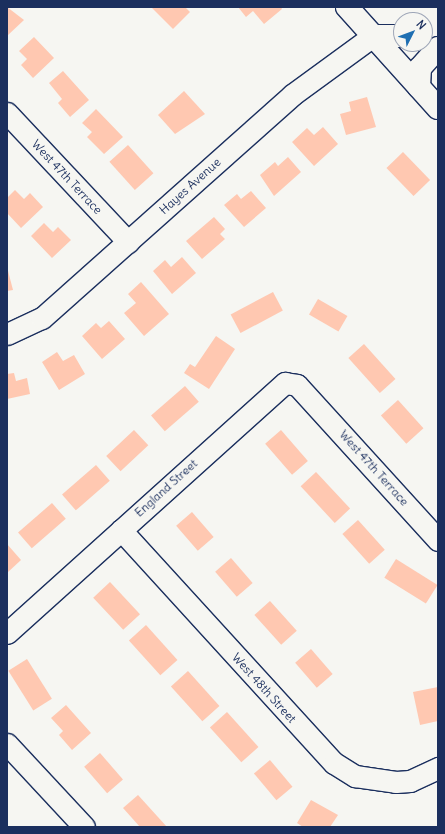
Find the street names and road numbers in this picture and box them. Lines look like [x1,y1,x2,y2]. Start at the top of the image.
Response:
street label: West 47th Terrace [29,137,105,217]
street label: Hayes Avenue [156,155,224,217]
street label: West 47th Terrace [336,427,412,509]
street label: England Street [132,456,200,520]
street label: West 48th Street [229,650,299,726]

